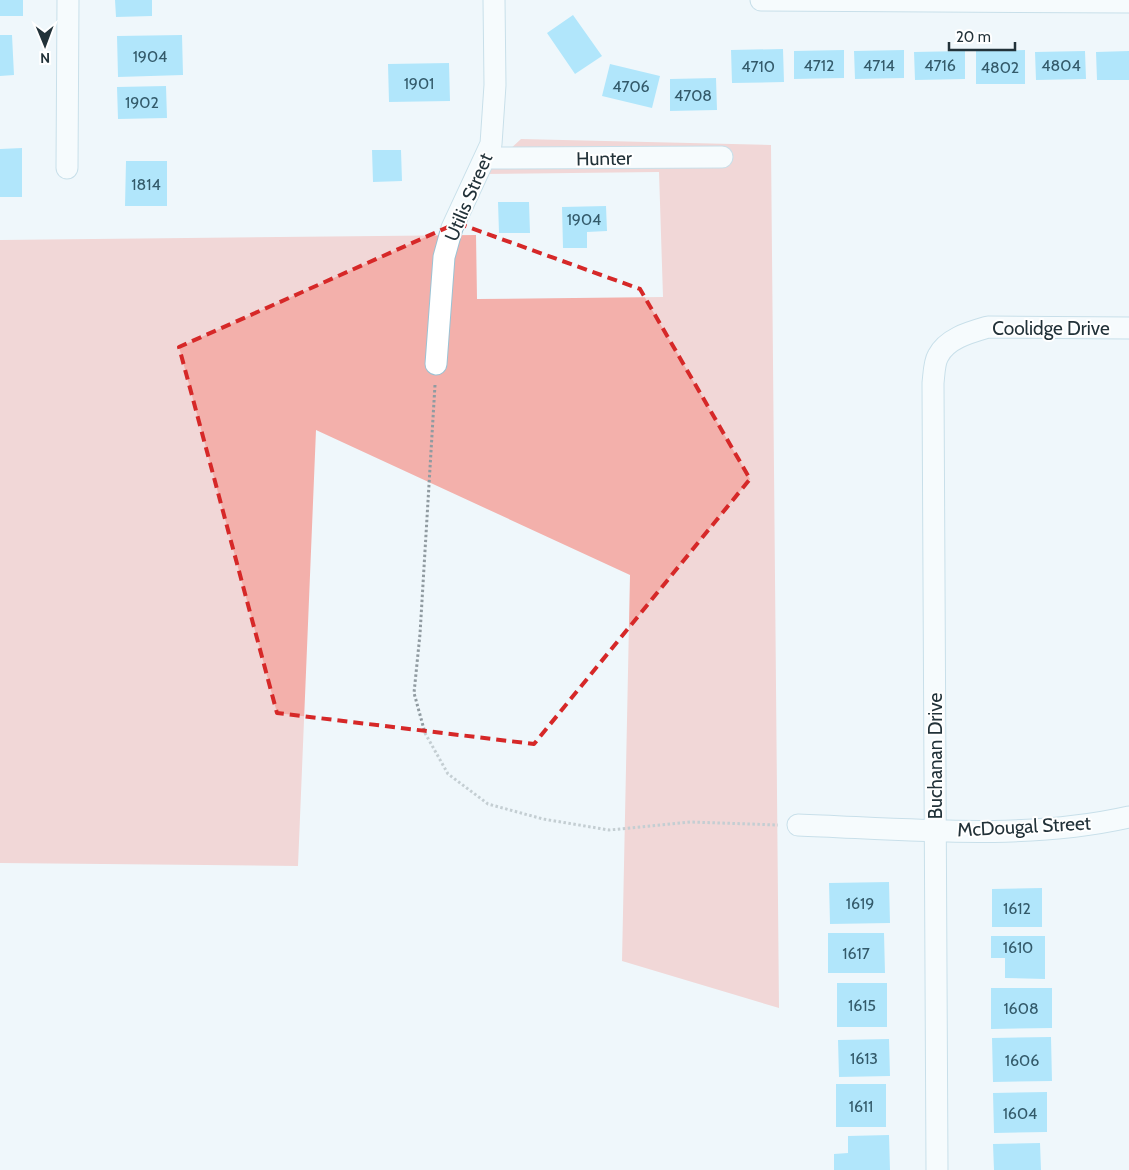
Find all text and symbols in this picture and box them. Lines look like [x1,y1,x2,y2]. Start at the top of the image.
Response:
north arrow [20,20,70,70]
scale bar [949,20,1015,52]
text: 20 m [956,28,991,46]
house number: 1904 [133,47,167,66]
text: N [40,49,50,67]
house number: 4712 [804,56,834,75]
house number: 4714 [863,56,895,75]
house number: 4716 [924,56,956,75]
house number: 4804 [1041,56,1081,75]
house number: 4710 [741,57,775,76]
house number: 4802 [981,58,1019,77]
house number: 1901 [404,74,434,93]
house number: 4706 [612,77,650,96]
house number: 4708 [674,86,712,105]
house number: 1902 [125,93,159,112]
street label: Hunter [576,147,632,170]
street label: Utilis Street [440,149,498,245]
house number: 1814 [131,175,161,194]
house number: 1904 [567,210,601,229]
street label: Coolidge Drive [992,317,1110,340]
street label: Buchanan Drive [924,692,947,819]
street label: McDougal Street [957,811,1092,841]
house number: 1619 [846,894,874,913]
house number: 1612 [1003,899,1031,918]
house number: 1610 [1003,938,1033,957]
house number: 1617 [842,944,870,963]
house number: 1615 [848,996,876,1015]
house number: 1608 [1003,999,1039,1018]
house number: 1613 [850,1049,878,1068]
house number: 1606 [1005,1051,1039,1070]
house number: 1611 [849,1097,873,1116]
house number: 1604 [1003,1104,1037,1123]

